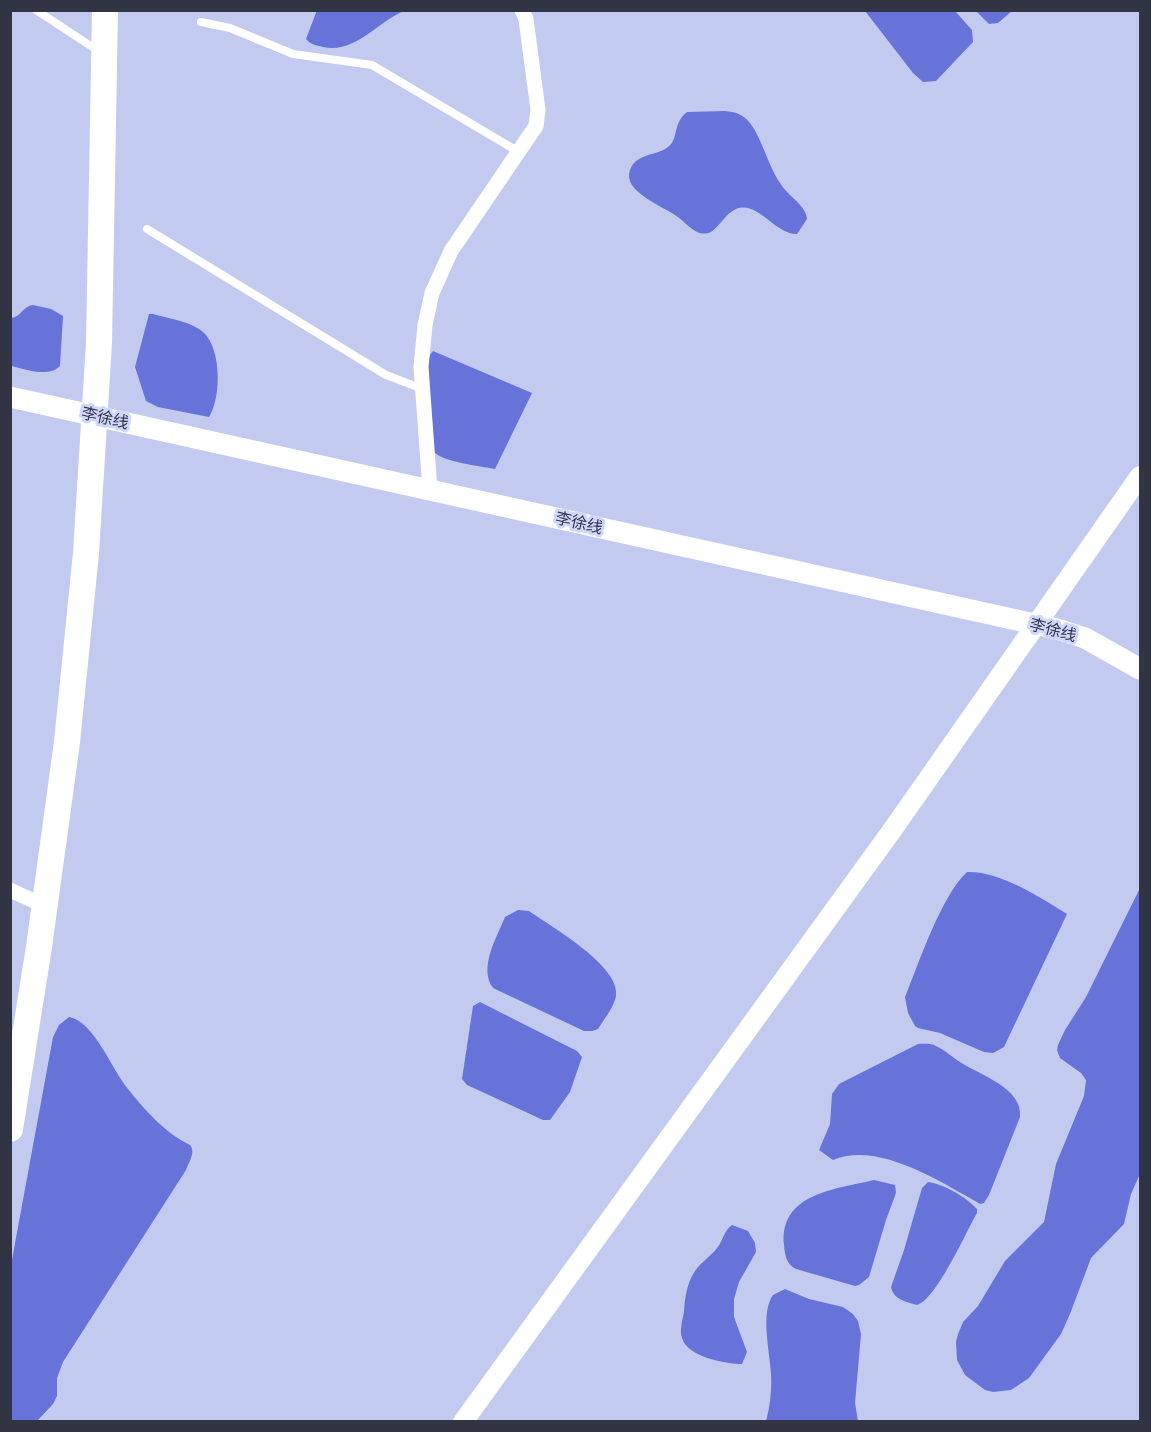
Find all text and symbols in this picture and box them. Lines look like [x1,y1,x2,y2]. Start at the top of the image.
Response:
street label: 李徐线 [79,403,131,433]
street label: 李徐线 [553,508,605,538]
street label: 李徐线 [1027,615,1079,645]

